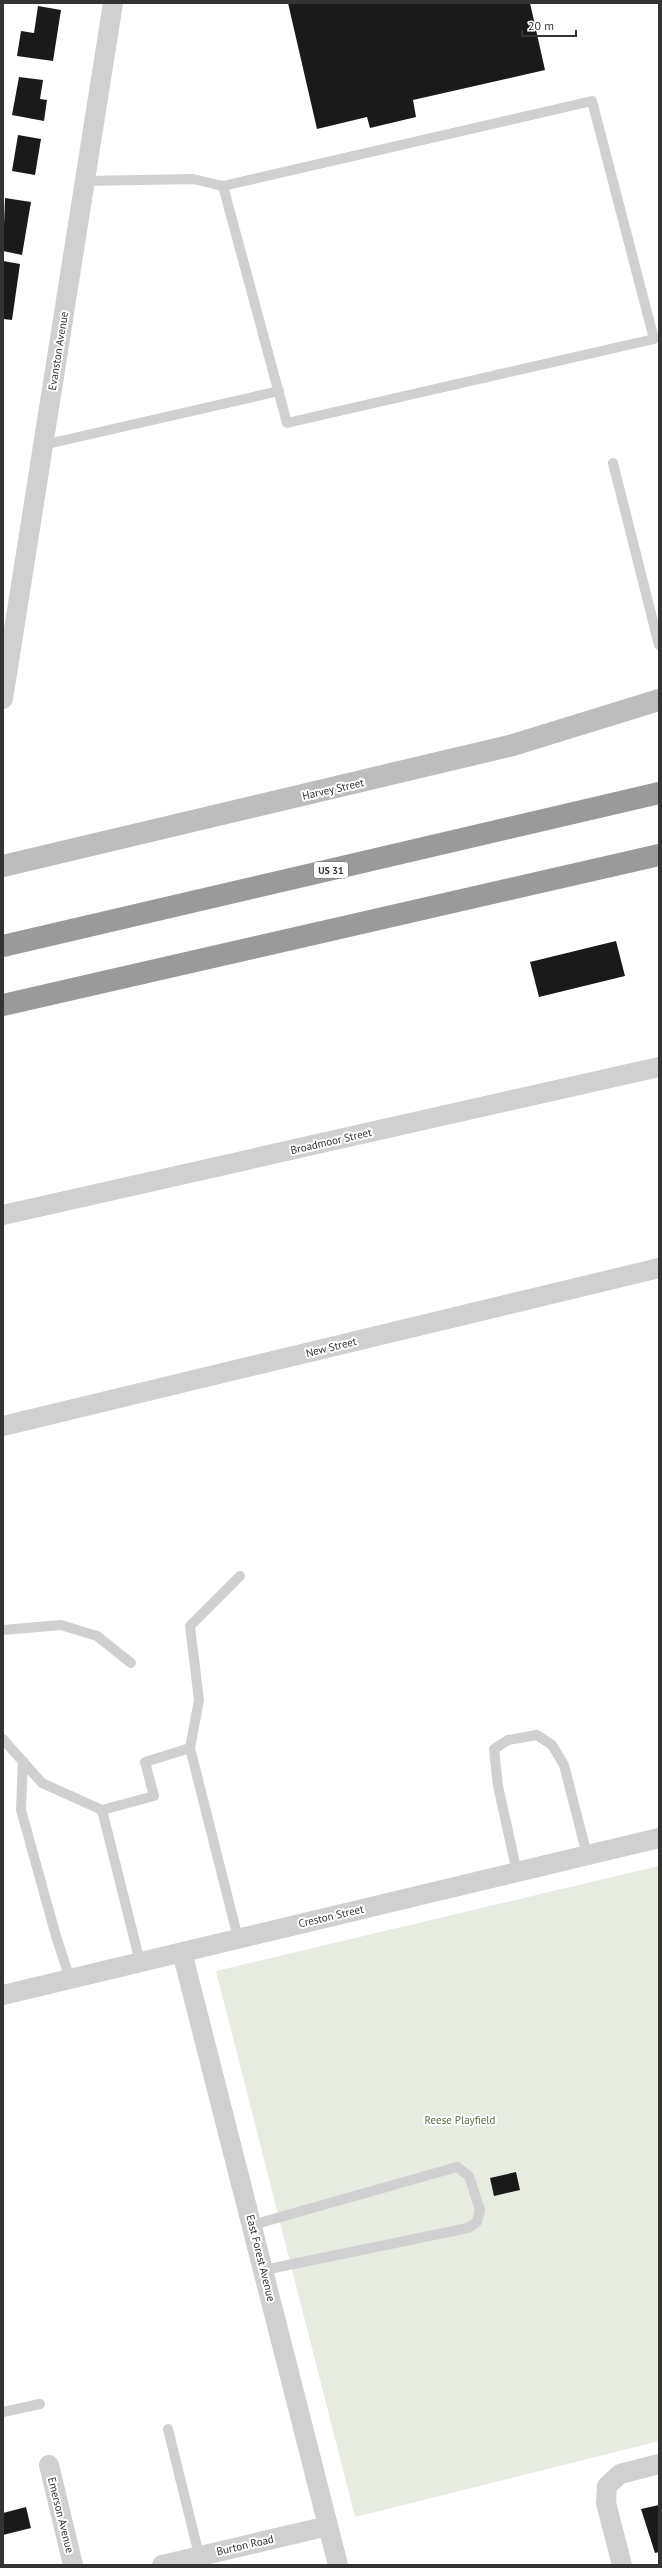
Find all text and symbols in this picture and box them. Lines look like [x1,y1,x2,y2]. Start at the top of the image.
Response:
scale bar [522,12,576,38]
text: 20 m [528,18,554,33]
street label: Evanston Avenue [45,310,71,391]
street label: Harvey Street [301,775,365,803]
road number: US 31 [314,862,348,878]
street label: Broadmoor Street [289,1125,373,1157]
street label: New Street [304,1334,358,1360]
street label: Creston Street [297,1902,365,1930]
park label: Reese Playfield [425,2113,495,2127]
street label: East Forest Avenue [243,2213,279,2303]
street label: Emerson Avenue [45,2476,77,2555]
street label: Burton Road [215,2532,275,2558]

